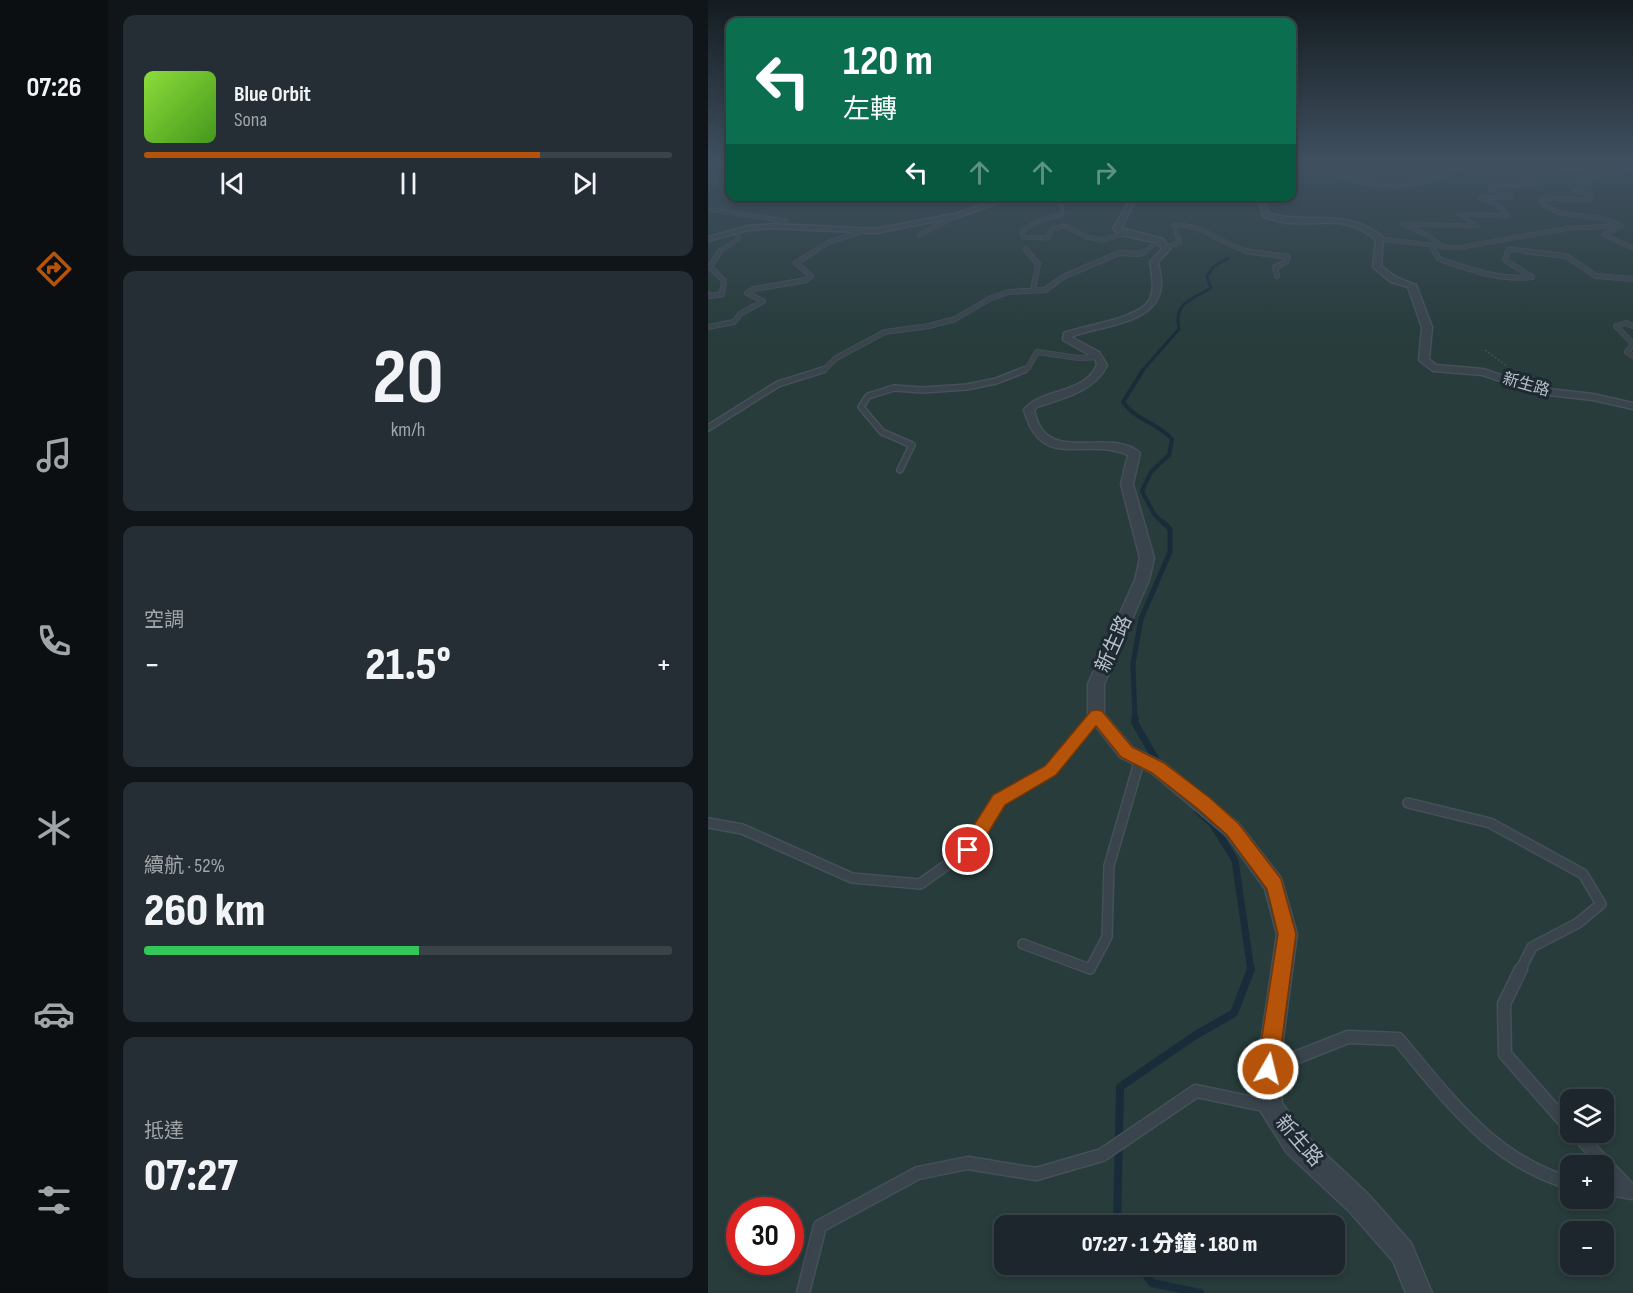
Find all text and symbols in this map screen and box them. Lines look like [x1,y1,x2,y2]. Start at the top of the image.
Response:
text: 120 m [843,36,933,87]
icon: left [744,42,822,120]
text: 07:26 [26,72,82,104]
text: Blue Orbit [234,81,311,108]
text: 左轉 [843,94,897,126]
text: Sona [234,108,267,132]
icon: left [900,156,933,189]
icon: ahead [963,156,996,189]
icon: ahead [1026,156,1059,189]
icon: right [1089,156,1122,189]
icon: previous [216,167,249,200]
icon: pause [392,167,425,200]
icon: next [568,167,601,200]
icon: directions [33,248,75,290]
text: 20 [372,332,444,425]
street label: 新生路 [1500,369,1552,401]
text: km/h [391,418,425,442]
icon: music [33,434,75,476]
text: 空調 [144,608,184,632]
street label: 新生路 [1091,612,1137,676]
icon: phone [33,620,75,662]
text: 21.5° [365,638,451,693]
text: − [144,645,160,685]
text: + [656,645,672,685]
icon: climate [33,807,75,849]
pin [942,824,993,875]
icon: arrive [951,833,984,866]
text: 續航 · 52% [144,854,225,878]
text: 260 km [144,884,265,939]
icon: car [33,993,75,1035]
position arrow [1236,1037,1300,1101]
map controls [1560,1089,1614,1275]
button: layers [1560,1089,1614,1143]
street label: 新生路 [1270,1110,1328,1172]
text: 抵達 [144,1119,184,1143]
text: 07:27 [144,1149,238,1204]
button: + [1560,1155,1614,1209]
icon: filters [33,1179,75,1221]
speed limit sign: 30 [726,1197,804,1275]
button: − [1560,1221,1614,1275]
text: 07:27 · 1 分鐘 · 180 m [1082,1231,1257,1258]

